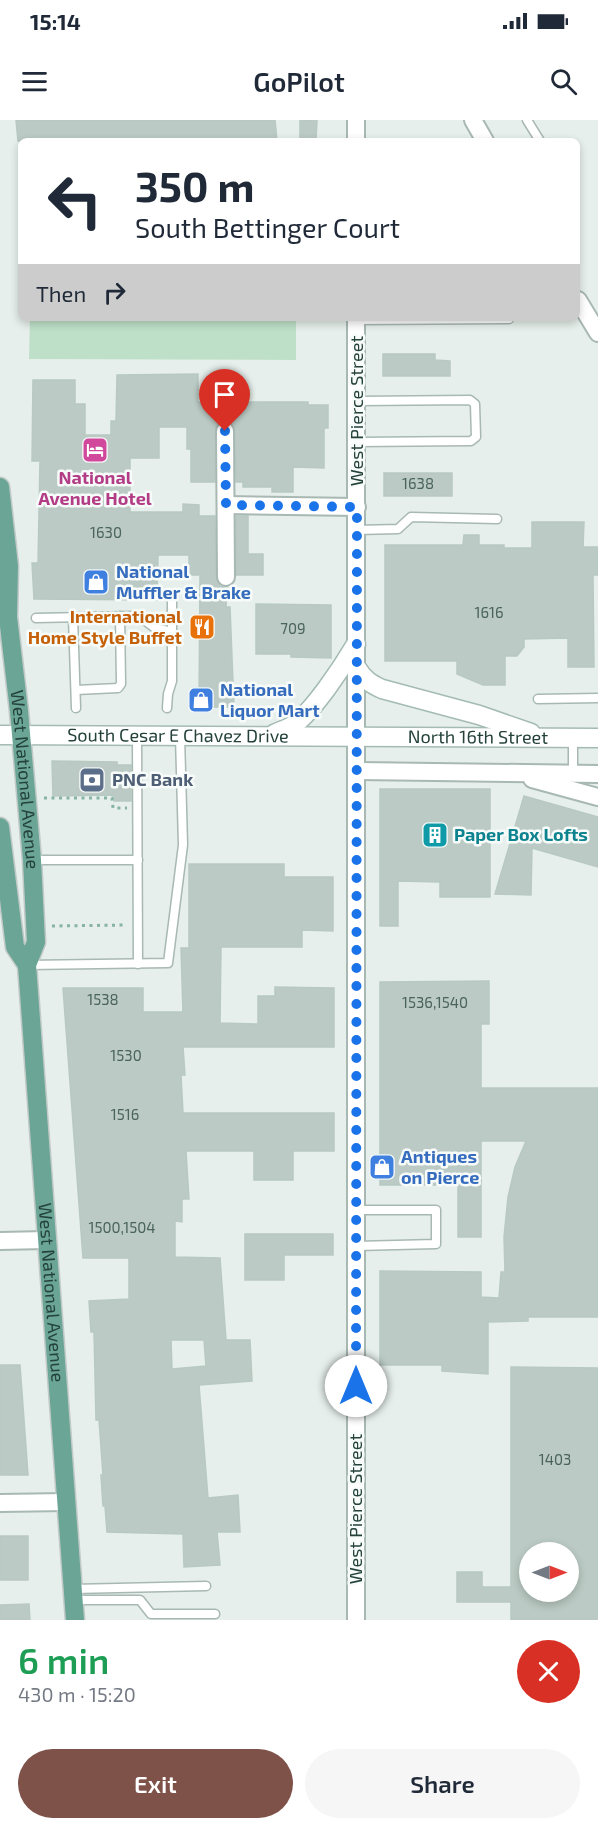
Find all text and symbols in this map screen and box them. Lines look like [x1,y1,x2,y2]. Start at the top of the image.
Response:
text: 15:14 [30,8,81,34]
icon: menu [18,65,51,98]
text: GoPilot [253,65,345,97]
icon: search [547,65,580,98]
text: 350 m [135,160,255,210]
icon: left [36,162,114,240]
text: South Bettinger Court [135,211,400,243]
icon: right [98,276,131,309]
text: Then [36,280,86,306]
street label: West Pierce Street [345,336,367,486]
pin [199,369,250,431]
icon: arrive [208,378,241,411]
hotel icon: National Avenue Hotel [80,435,110,465]
place label: National Avenue Hotel [38,466,152,509]
house number: 1638 [402,474,434,492]
house number: 1630 [90,523,122,541]
place label: National Muffler & Brake [116,560,251,603]
shop icon: National Muffler & Brake [81,567,111,597]
house number: 1616 [474,603,504,621]
place label: International Home Style Buffet [28,605,183,648]
restaurant icon: International Home Style Buffet [187,612,217,642]
house number: 709 [280,619,306,637]
place label: National Liquor Mart [220,678,320,721]
shop icon: National Liquor Mart [186,685,216,715]
street label: West National Avenue [7,689,44,870]
street label: South Cesar E Chavez Drive [67,723,289,746]
street label: North 16th Street [408,725,548,748]
bank icon: PNC Bank [77,765,107,795]
place label: PNC Bank [112,768,193,790]
building icon: Paper Box Lofts [420,820,450,850]
place label: Paper Box Lofts [454,823,588,845]
house number: 1538 [87,990,119,1008]
house number: 1536,1540 [402,993,468,1011]
house number: 1530 [110,1046,142,1064]
house number: 1516 [111,1105,139,1123]
place label: Antiques on Pierce [401,1145,479,1188]
shop icon: Antiques on Pierce [367,1152,397,1182]
street label: West National Avenue [34,1202,70,1383]
house number: 1500,1504 [88,1218,156,1236]
position arrow [324,1354,388,1418]
street label: West Pierce Street [344,1434,366,1584]
house number: 1403 [539,1450,571,1468]
north arrow [519,1542,579,1602]
map controls [519,1542,579,1602]
text: 6 min [18,1638,109,1681]
button: close [517,1640,580,1703]
text: 430 m · 15:20 [18,1682,136,1706]
button: Exit [18,1749,293,1818]
button: Share [305,1749,580,1818]

